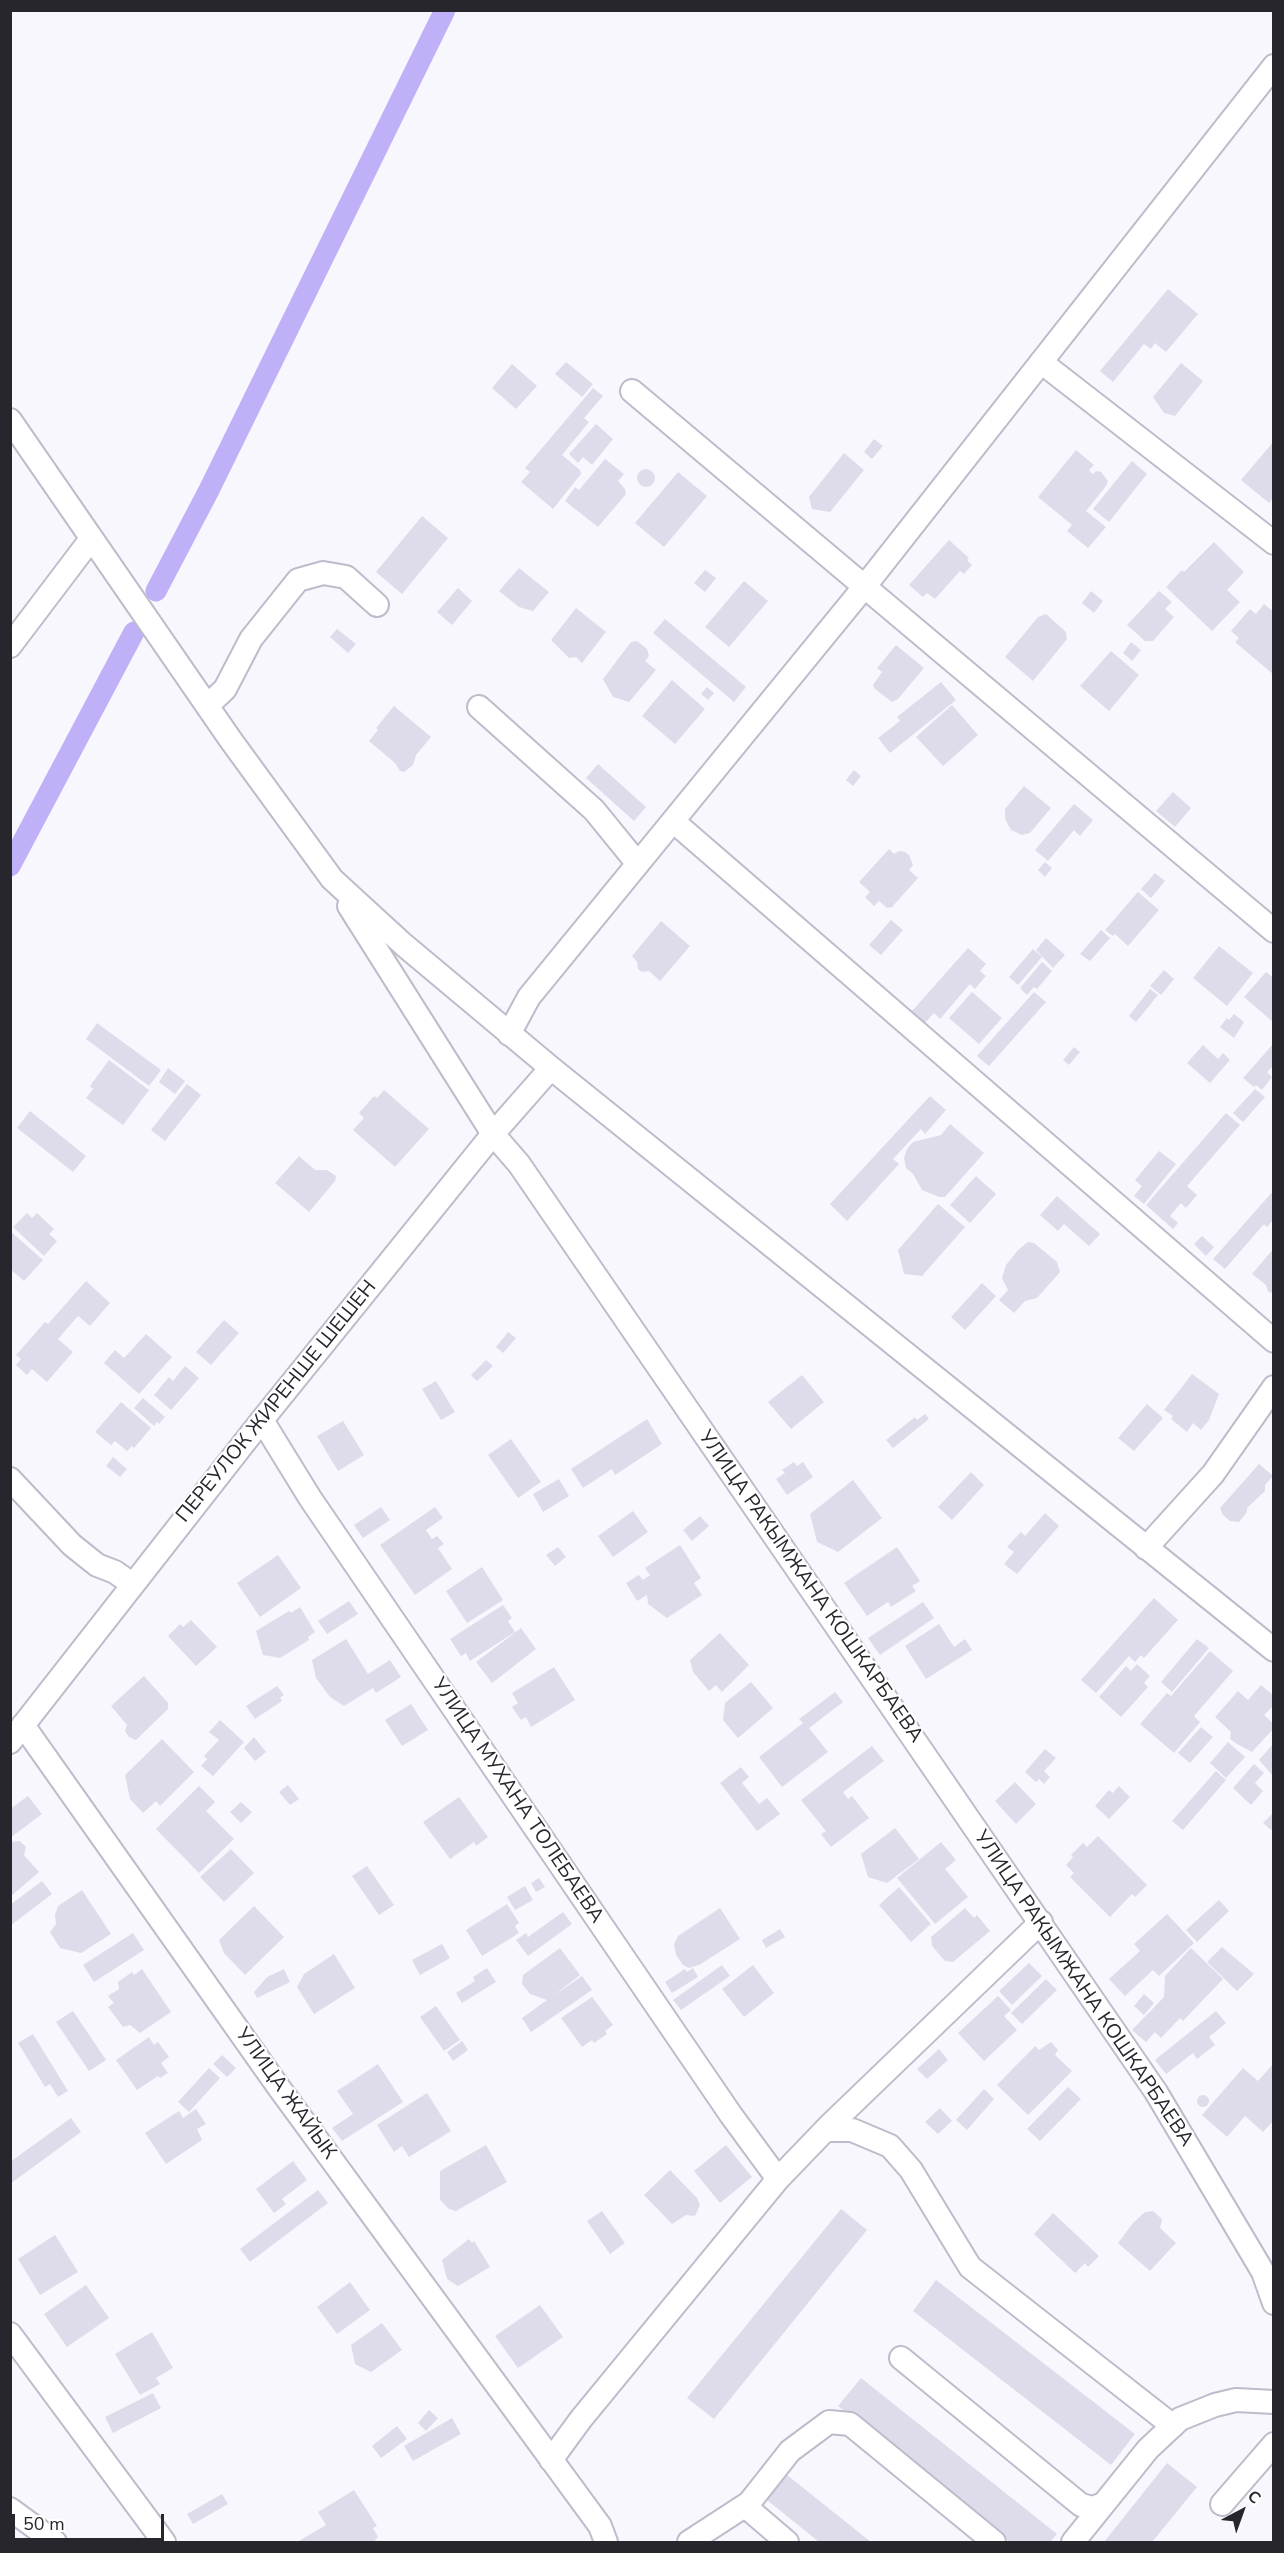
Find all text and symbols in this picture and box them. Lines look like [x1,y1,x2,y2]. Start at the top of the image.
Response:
street label: ПЕРЕУЛОК ЖИРЕНШЕ ШЕШЕН [172,1276,382,1528]
street label: УЛИЦА РАКЫМЖАНА КОШКАРБАЕВА [693,1426,927,1748]
street label: УЛИЦА МУХАНА ТОЛЕБАЕВА [426,1674,608,1928]
street label: УЛИЦА РАКЫМЖАНА КОШКАРБАЕВА [968,1827,1198,2151]
street label: УЛИЦА ЖАЙЫК [229,2024,341,2164]
north arrow [1212,2481,1272,2541]
text: С [1242,2486,1265,2509]
scale bar [15,2502,166,2540]
text: 50 m [23,2512,65,2536]

